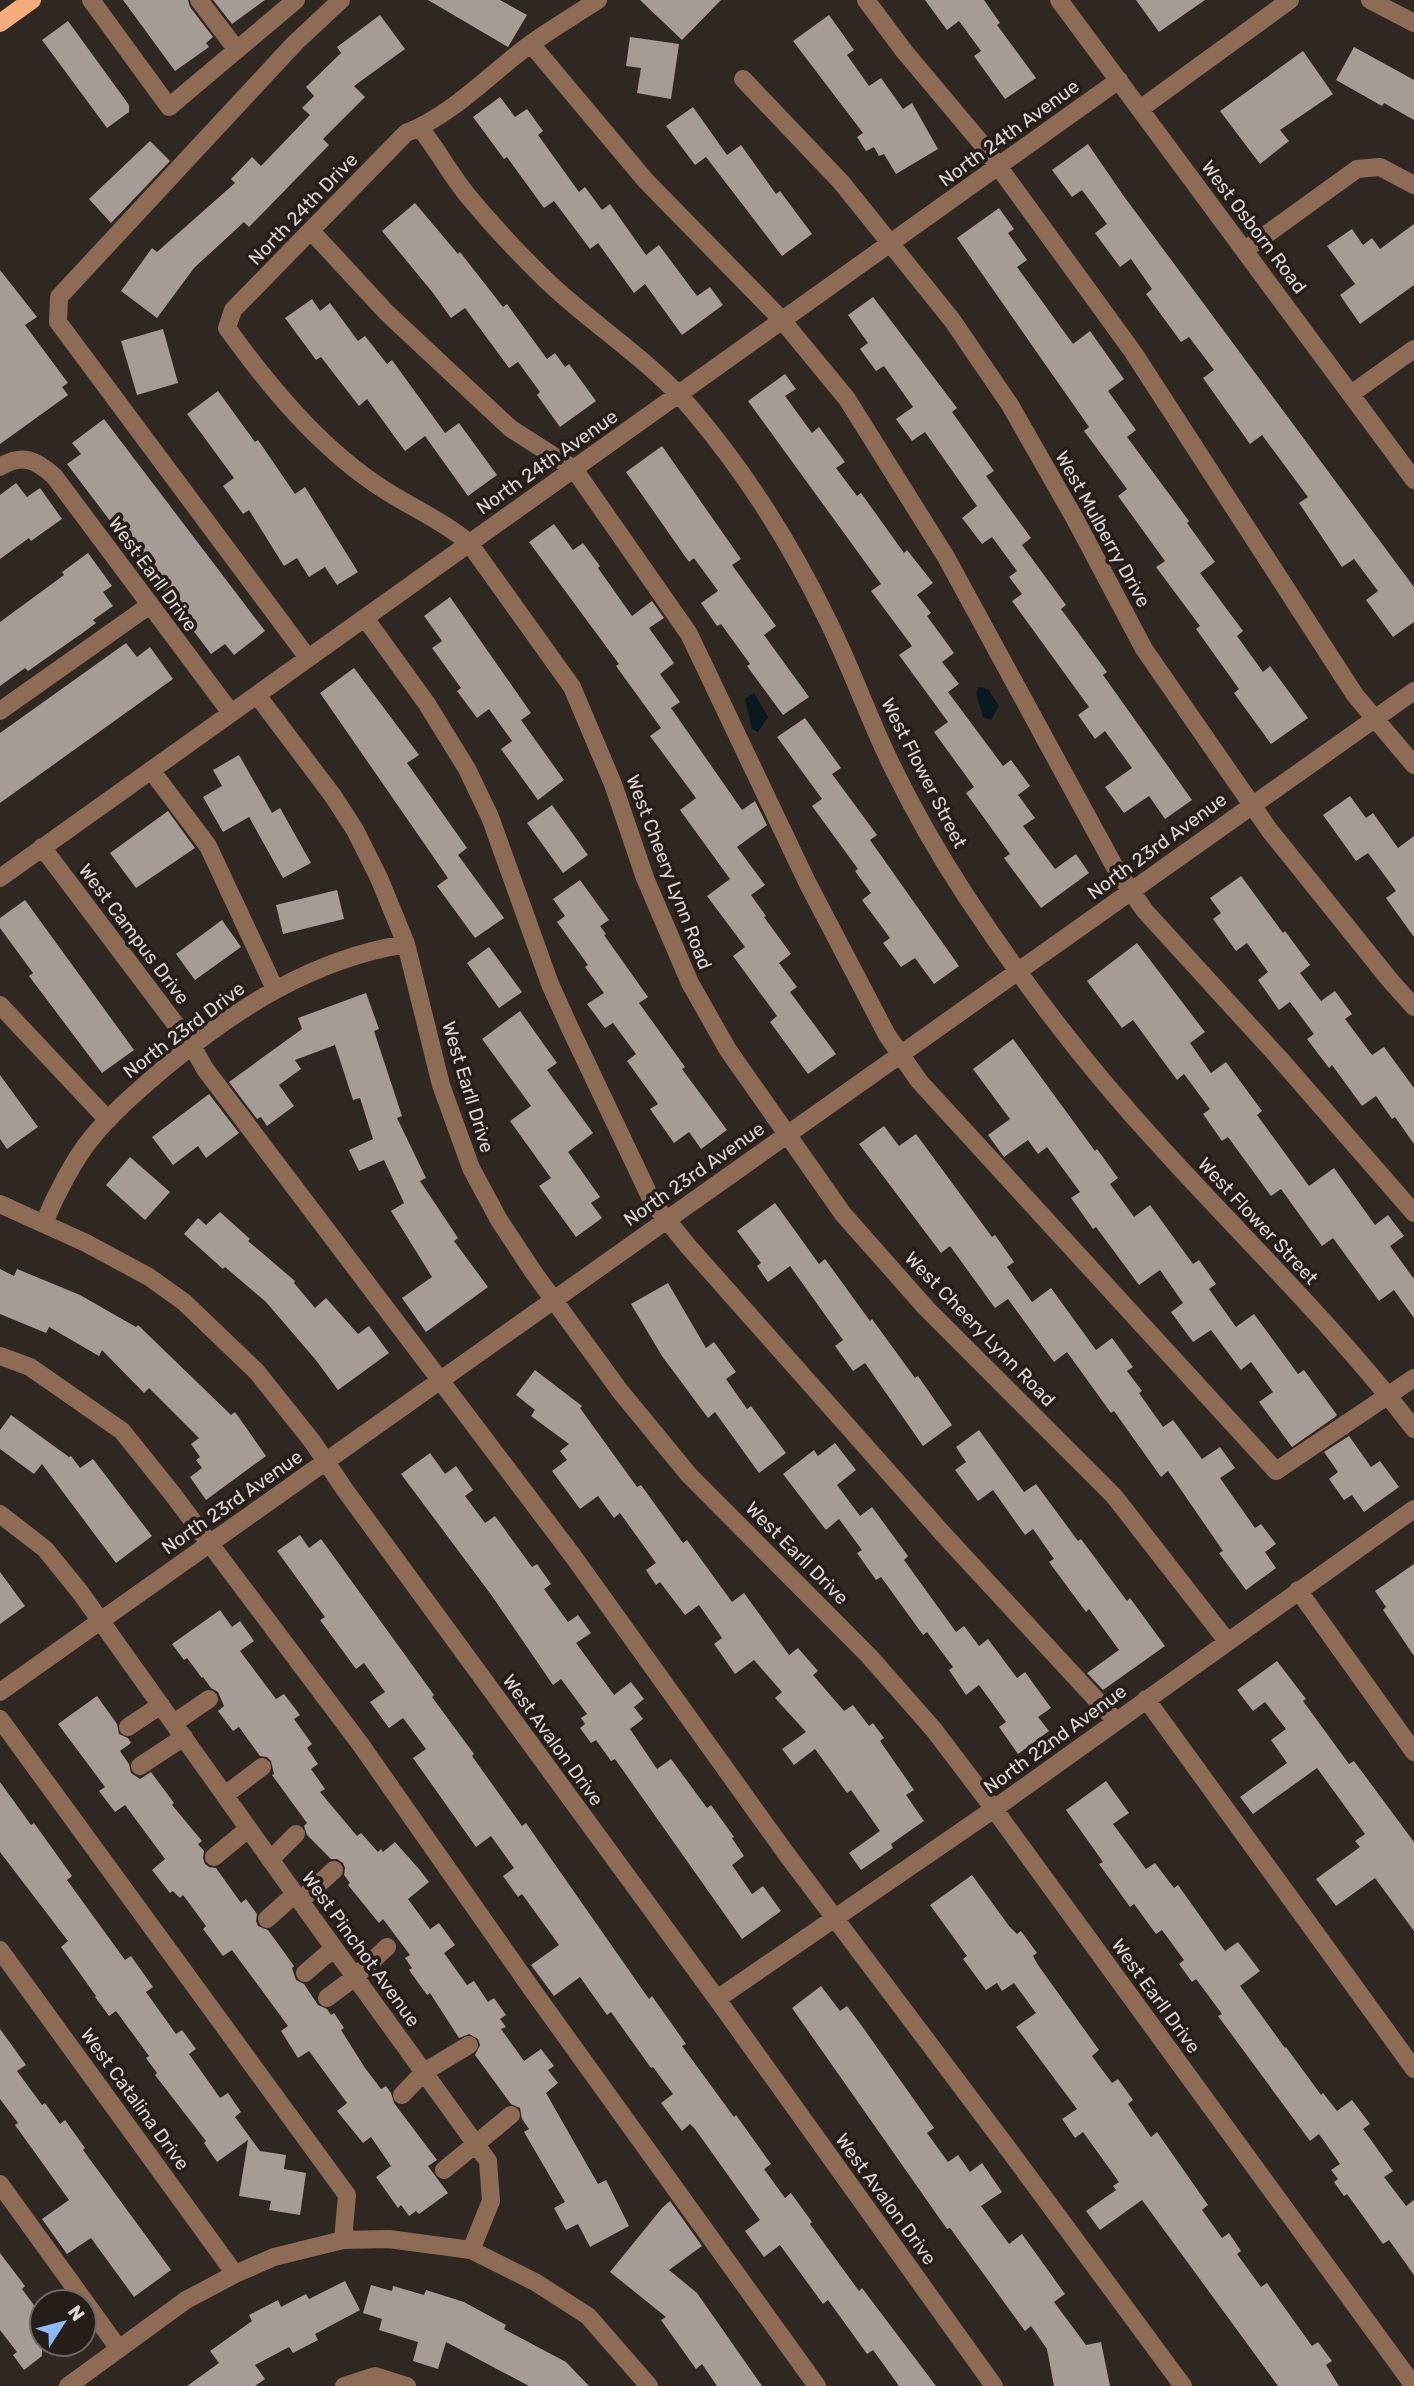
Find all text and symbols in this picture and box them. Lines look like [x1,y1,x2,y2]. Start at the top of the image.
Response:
street label: North 24th Avenue [935,74,1083,192]
street label: North 24th Drive [244,148,362,270]
street label: West Osborn Road [1197,156,1311,298]
street label: North 24th Avenue [472,405,622,519]
street label: West Mulberry Drive [1050,447,1156,611]
street label: West Earll Drive [104,512,202,636]
street label: West Flower Street [876,694,972,852]
street label: West Cheery Lynn Road [621,771,717,973]
street label: North 23rd Avenue [1083,788,1231,904]
street label: West Campus Drive [74,859,194,1009]
street label: North 23rd Drive [119,977,249,1083]
street label: West Earll Drive [437,1019,499,1155]
street label: North 23rd Avenue [619,1117,769,1231]
street label: West Flower Street [1193,1153,1323,1290]
street label: West Cheery Lynn Road [900,1247,1060,1411]
street label: North 23rd Avenue [157,1445,307,1559]
street label: West Earll Drive [741,1497,853,1609]
street label: West Avalon Drive [498,1670,608,1810]
street label: North 22nd Avenue [979,1679,1131,1799]
street label: West Pinchot Avenue [297,1867,425,2031]
street label: West Earll Drive [1107,1934,1205,2058]
street label: West Catalina Drive [76,2024,194,2174]
street label: West Avalon Drive [831,2129,941,2269]
north arrow [28,2288,98,2358]
text: N [63,2301,90,2326]

